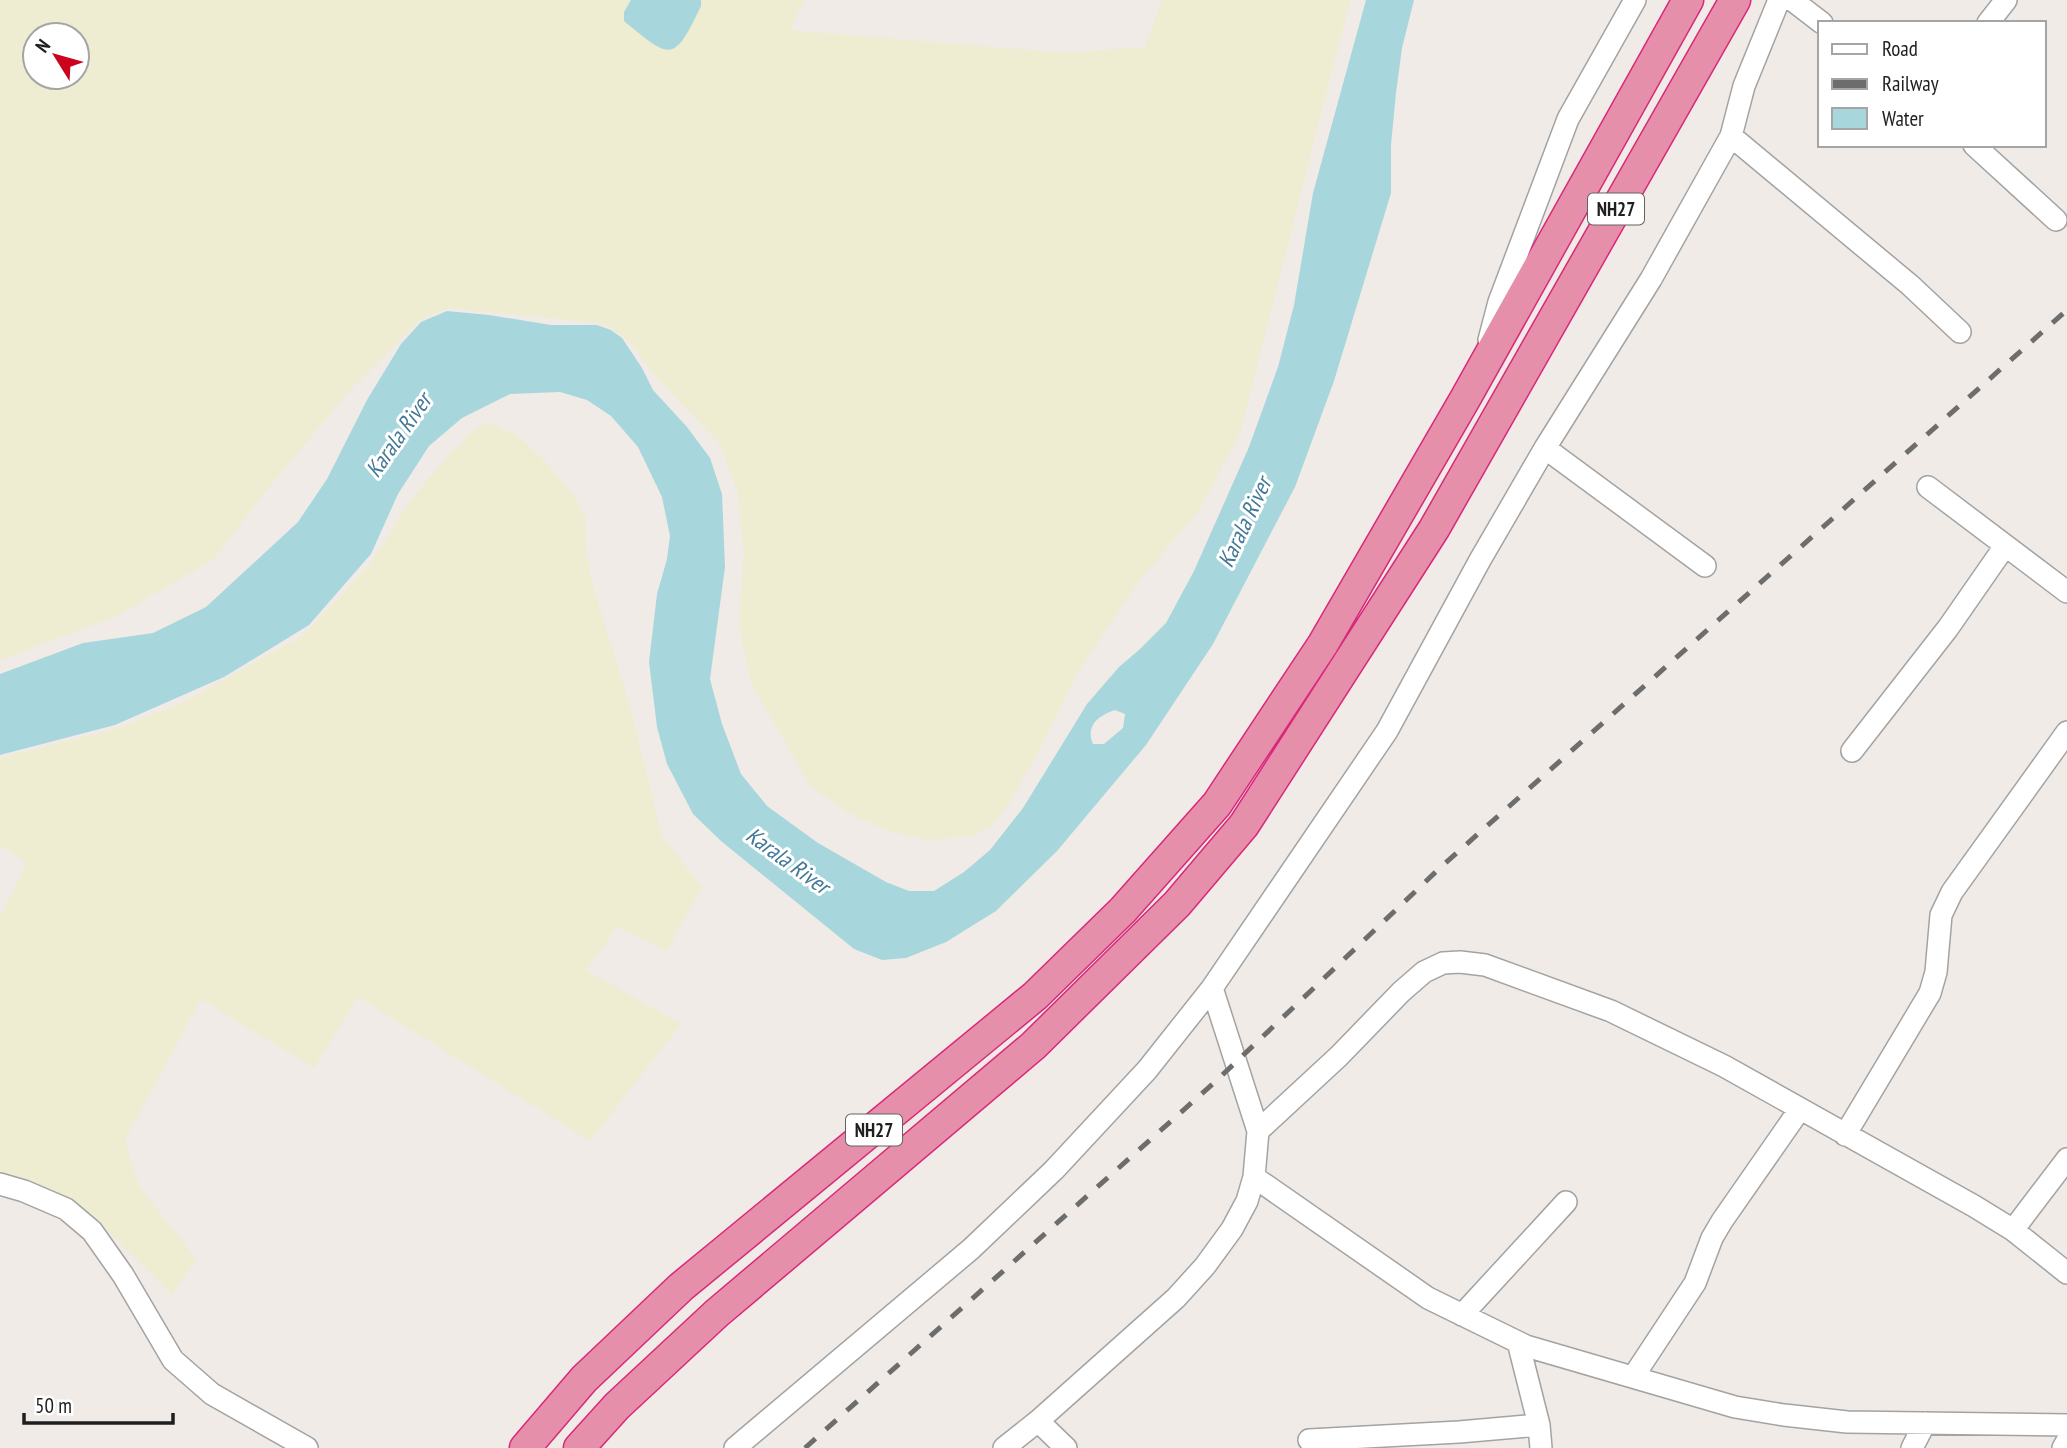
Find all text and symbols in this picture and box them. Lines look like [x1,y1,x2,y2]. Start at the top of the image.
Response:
north arrow [21,21,91,91]
legend [1818,21,2046,147]
text: N [30,34,55,57]
text: Road [1882,35,1918,62]
text: Railway [1882,70,1939,97]
text: Water [1882,105,1924,132]
road number: NH27 [1588,194,1644,224]
water label: Karala River [359,384,439,483]
water label: Karala River [1211,469,1279,572]
water label: Karala River [741,820,838,902]
road number: NH27 [846,1114,902,1146]
scale bar [24,1382,173,1426]
text: 50 m [35,1392,72,1419]

